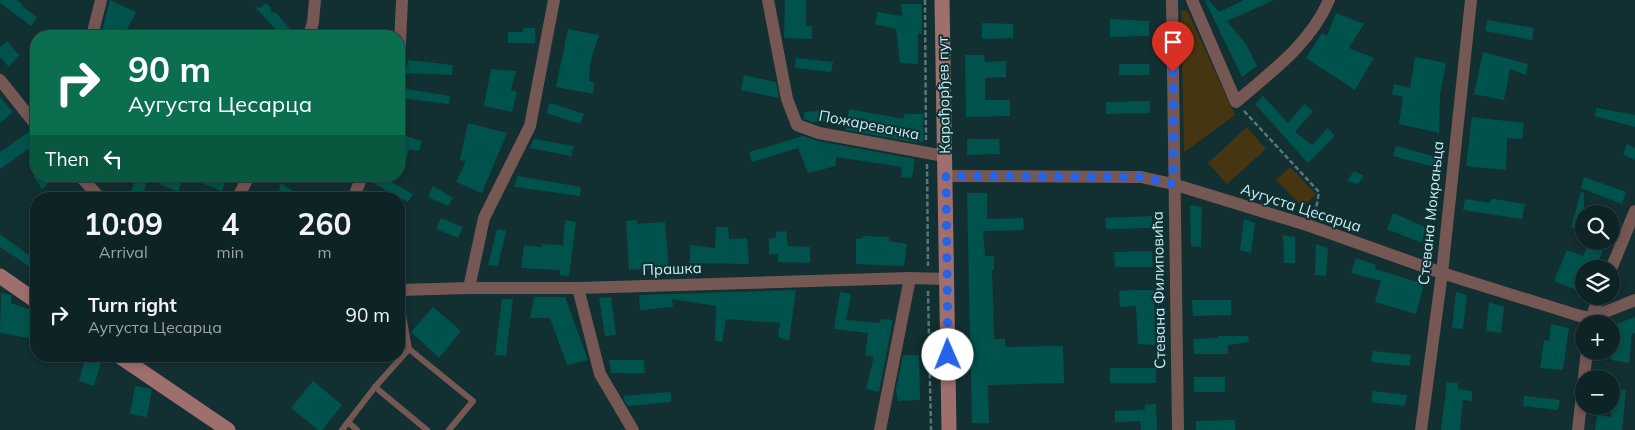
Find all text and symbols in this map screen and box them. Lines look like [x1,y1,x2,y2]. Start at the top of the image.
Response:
pin [1152,21,1194,72]
icon: arrive [1159,28,1187,56]
street label: Карађорђев пут [933,36,954,154]
text: 90 m [128,47,211,91]
icon: right [45,50,110,115]
text: Аугуста Цесарца [128,90,312,118]
street label: Пожаревачка [817,105,921,144]
street label: Стевана Мокрањца [1413,140,1448,286]
icon: left [99,145,127,173]
text: Then [45,147,89,171]
street label: Аугуста Цесарца [1239,179,1364,236]
text: 10:09 [84,205,163,243]
text: 4 [221,205,239,243]
text: 260 [297,205,351,243]
map controls [1575,205,1620,415]
button: search [1575,205,1620,250]
street label: Стевана Филиповића [1148,211,1169,369]
text: Arrival [99,242,148,262]
text: min [217,242,244,262]
text: m [317,242,331,262]
street label: Прашка [642,258,702,279]
button: layers [1575,260,1620,305]
text: Turn right [88,293,177,317]
icon: right [45,301,73,329]
text: 90 m [346,303,390,327]
button: + [1575,315,1620,360]
text: Аугуста Цесарца [88,317,222,337]
position arrow [921,328,973,380]
button: − [1575,370,1620,415]

